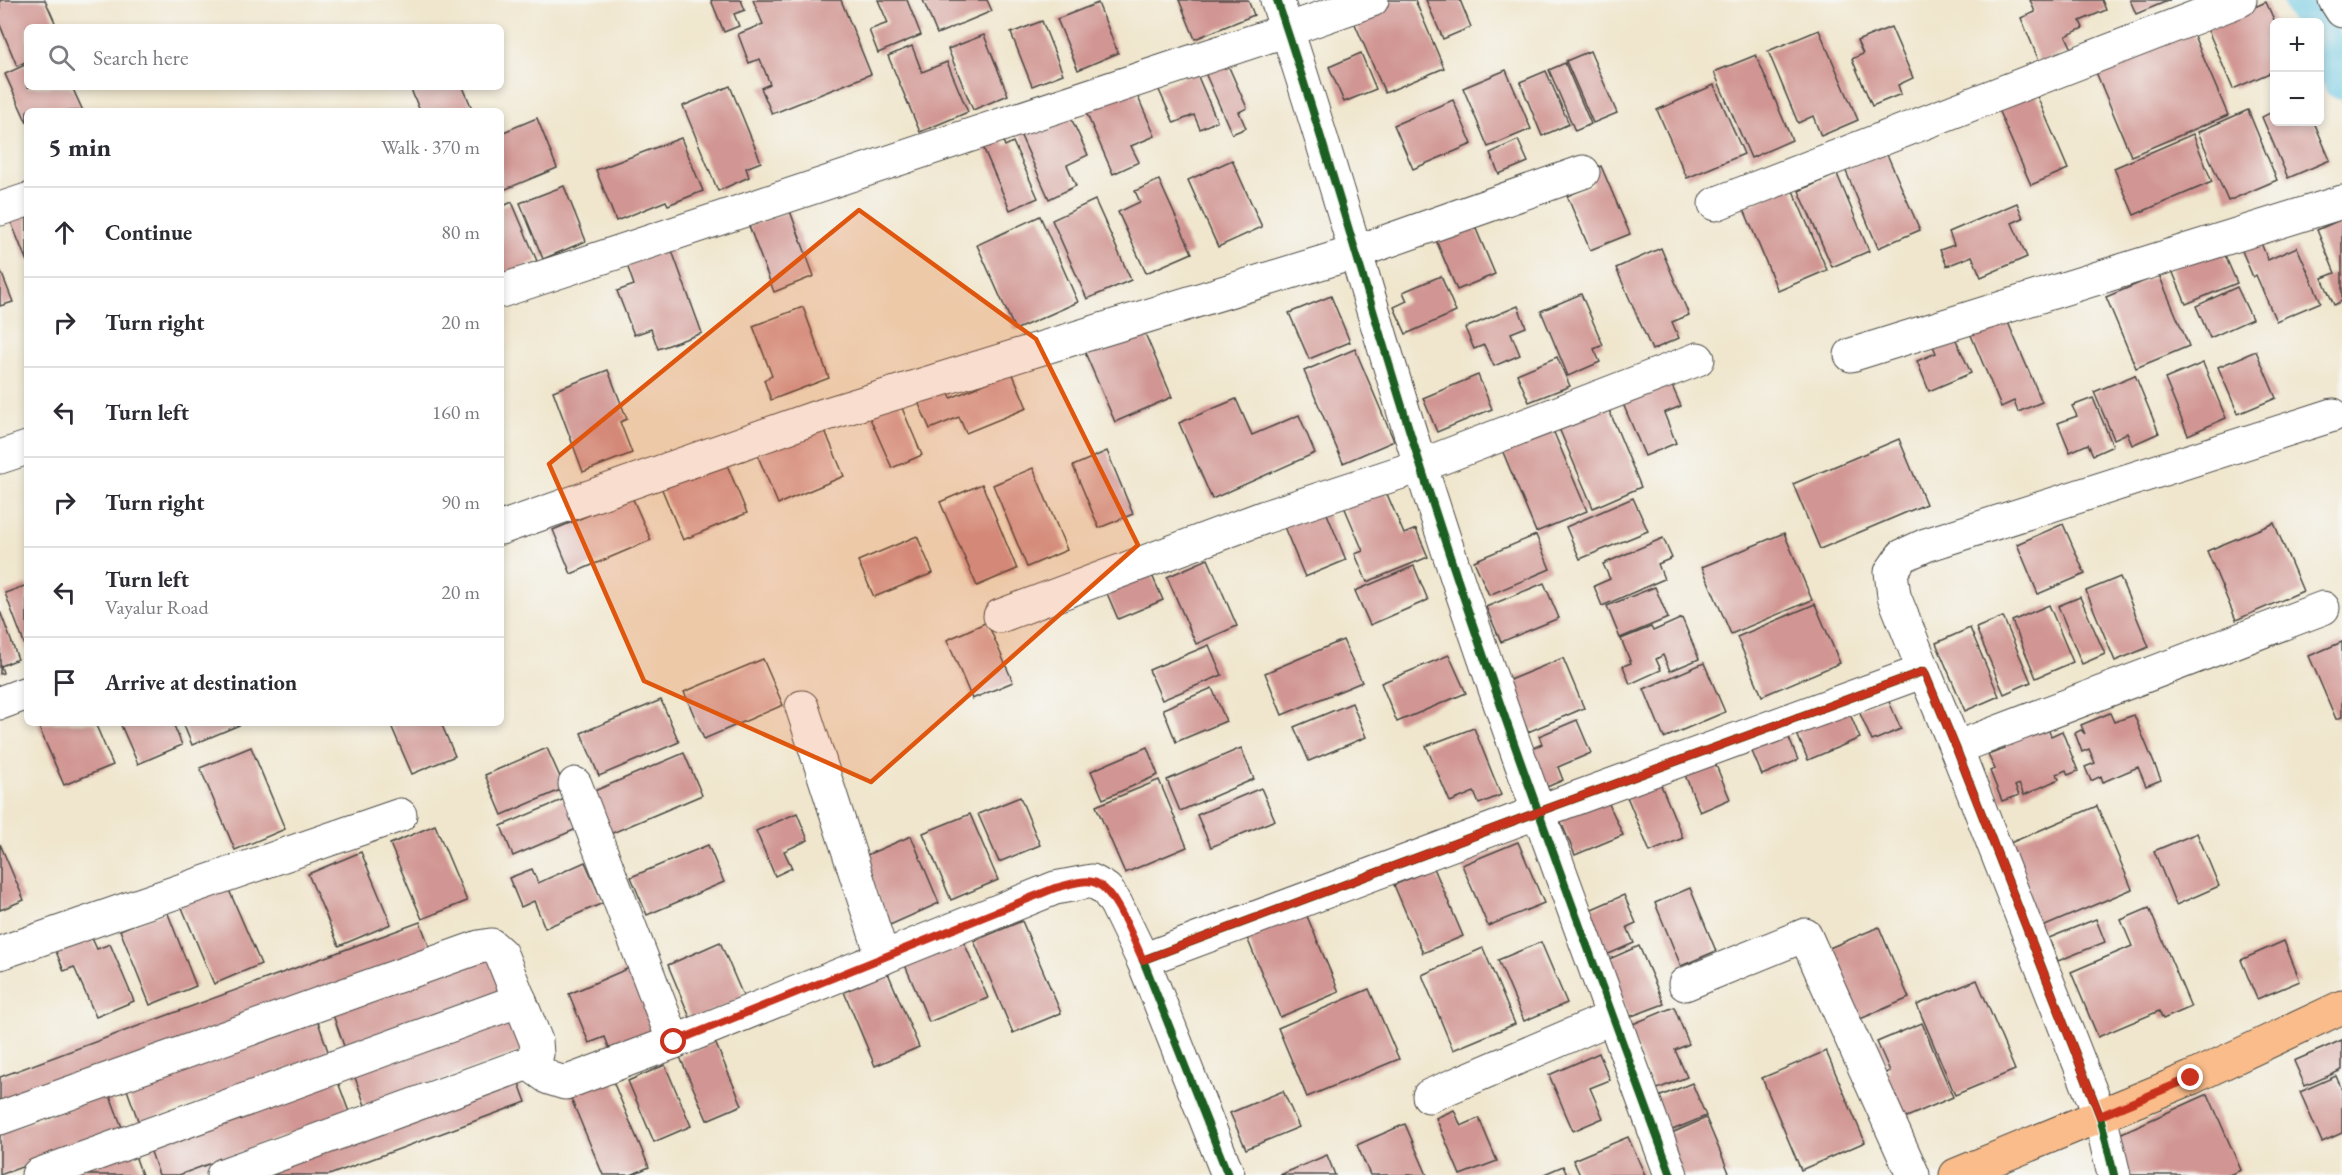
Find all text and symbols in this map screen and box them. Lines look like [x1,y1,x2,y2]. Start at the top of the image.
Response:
map controls [2270,18,2324,126]
button: + [2270,18,2324,72]
search box [24,24,504,90]
icon: search [45,41,78,74]
text: Search here [93,43,188,72]
button: − [2270,72,2324,126]
text: 5 min [48,130,111,164]
text: Walk · 370 m [381,134,480,160]
icon: ahead [48,216,81,249]
text: Continue [105,218,192,247]
text: 80 m [441,219,480,245]
icon: right [48,306,81,339]
text: Turn right [105,308,204,337]
text: 20 m [441,309,480,335]
icon: left [48,396,81,429]
text: Turn left [105,398,189,427]
text: 160 m [432,399,480,425]
icon: right [48,486,81,519]
text: Turn right [105,488,204,517]
text: 90 m [441,489,480,515]
text: Turn left [105,565,189,594]
icon: left [48,576,81,609]
text: 20 m [441,579,480,605]
text: Vayalur Road [105,594,209,620]
icon: arrive [48,666,81,699]
text: Arrive at destination [105,668,297,697]
route start [660,1028,686,1054]
route end [2177,1064,2203,1090]

